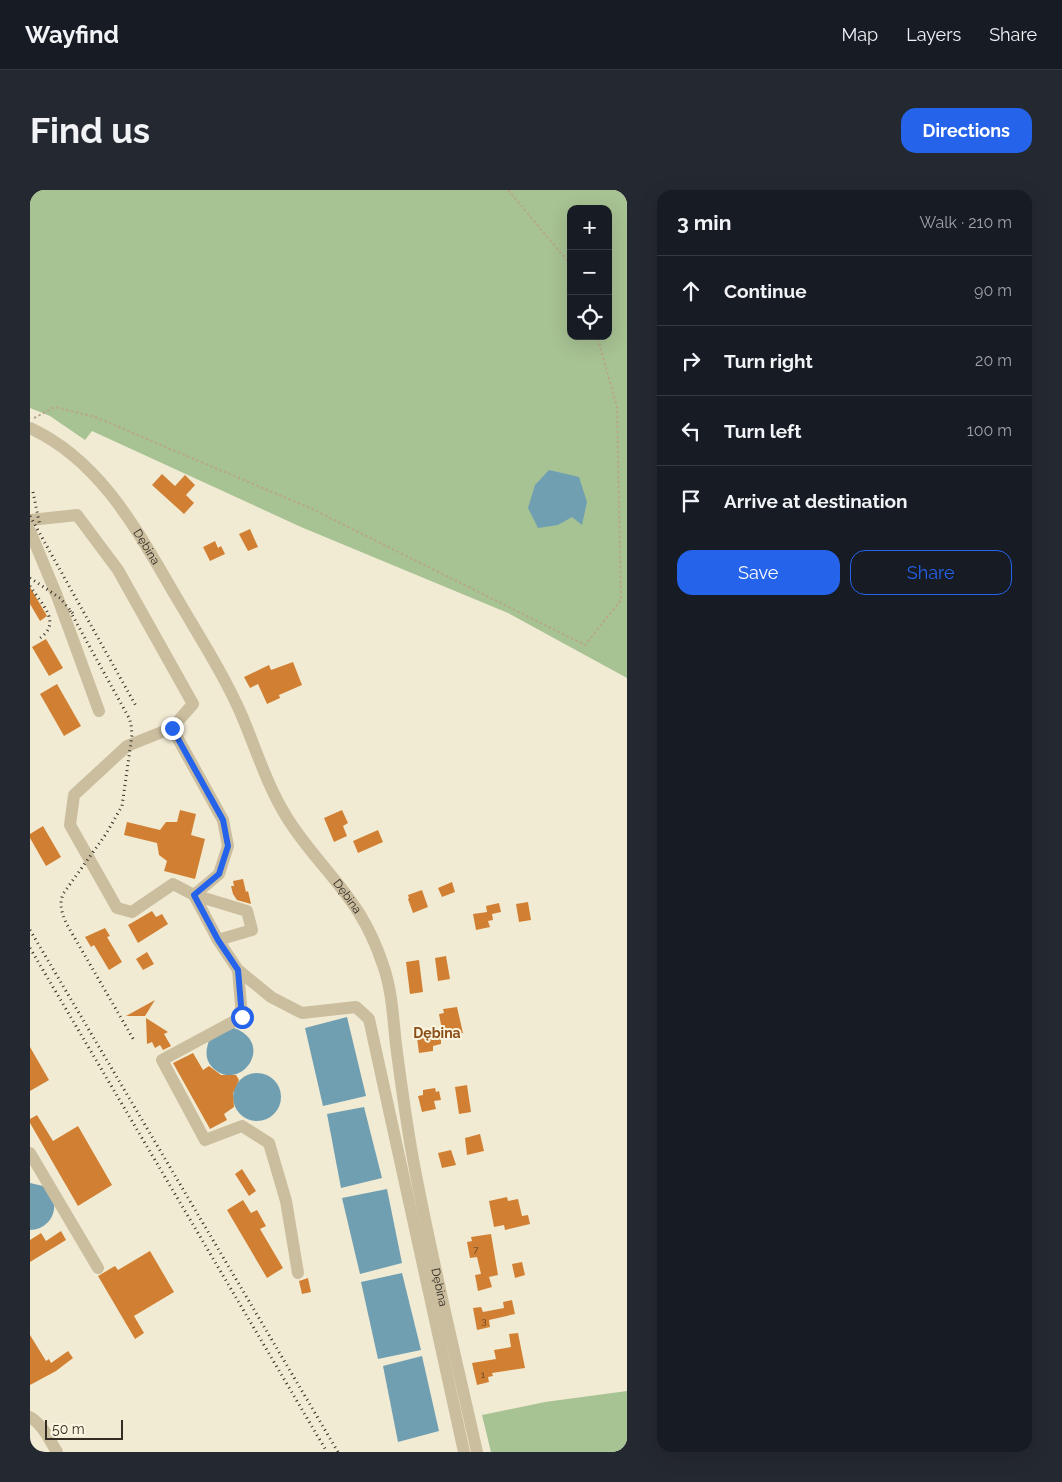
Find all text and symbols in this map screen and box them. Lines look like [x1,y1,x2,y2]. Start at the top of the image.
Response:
text: Wayfind [25,20,119,49]
text: Map [842,24,878,45]
text: Layers [906,24,961,45]
text: Share [989,24,1037,45]
button: Directions [901,108,1032,153]
text: Find us [30,110,150,151]
map controls [567,205,612,340]
button: + [567,205,612,250]
text: 3 min [677,210,731,235]
text: Walk · 210 m [920,213,1012,232]
button: − [567,250,612,295]
icon: ahead [677,277,705,305]
text: Continue [724,280,807,302]
text: 90 m [974,281,1012,300]
button: locate [567,295,612,340]
icon: right [677,347,705,375]
text: Turn right [724,350,813,372]
text: 20 m [975,351,1012,370]
icon: left [677,417,705,445]
text: Turn left [724,420,801,442]
text: 100 m [967,421,1012,440]
icon: arrive [677,487,705,515]
text: Arrive at destination [724,490,908,512]
street label: Dębina [130,526,163,567]
button: Save [677,550,840,595]
button: Share [850,550,1012,595]
route end [161,717,184,740]
street label: Dębina [330,876,365,916]
route start [231,1006,254,1029]
district label: Dębina [413,1025,461,1041]
house number: 7 [473,1244,479,1255]
street label: Dębina [428,1267,451,1308]
house number: 3 [481,1315,487,1326]
house number: 1 [481,1369,486,1380]
scale bar [45,1417,122,1440]
text: 50 m [52,1421,85,1437]

